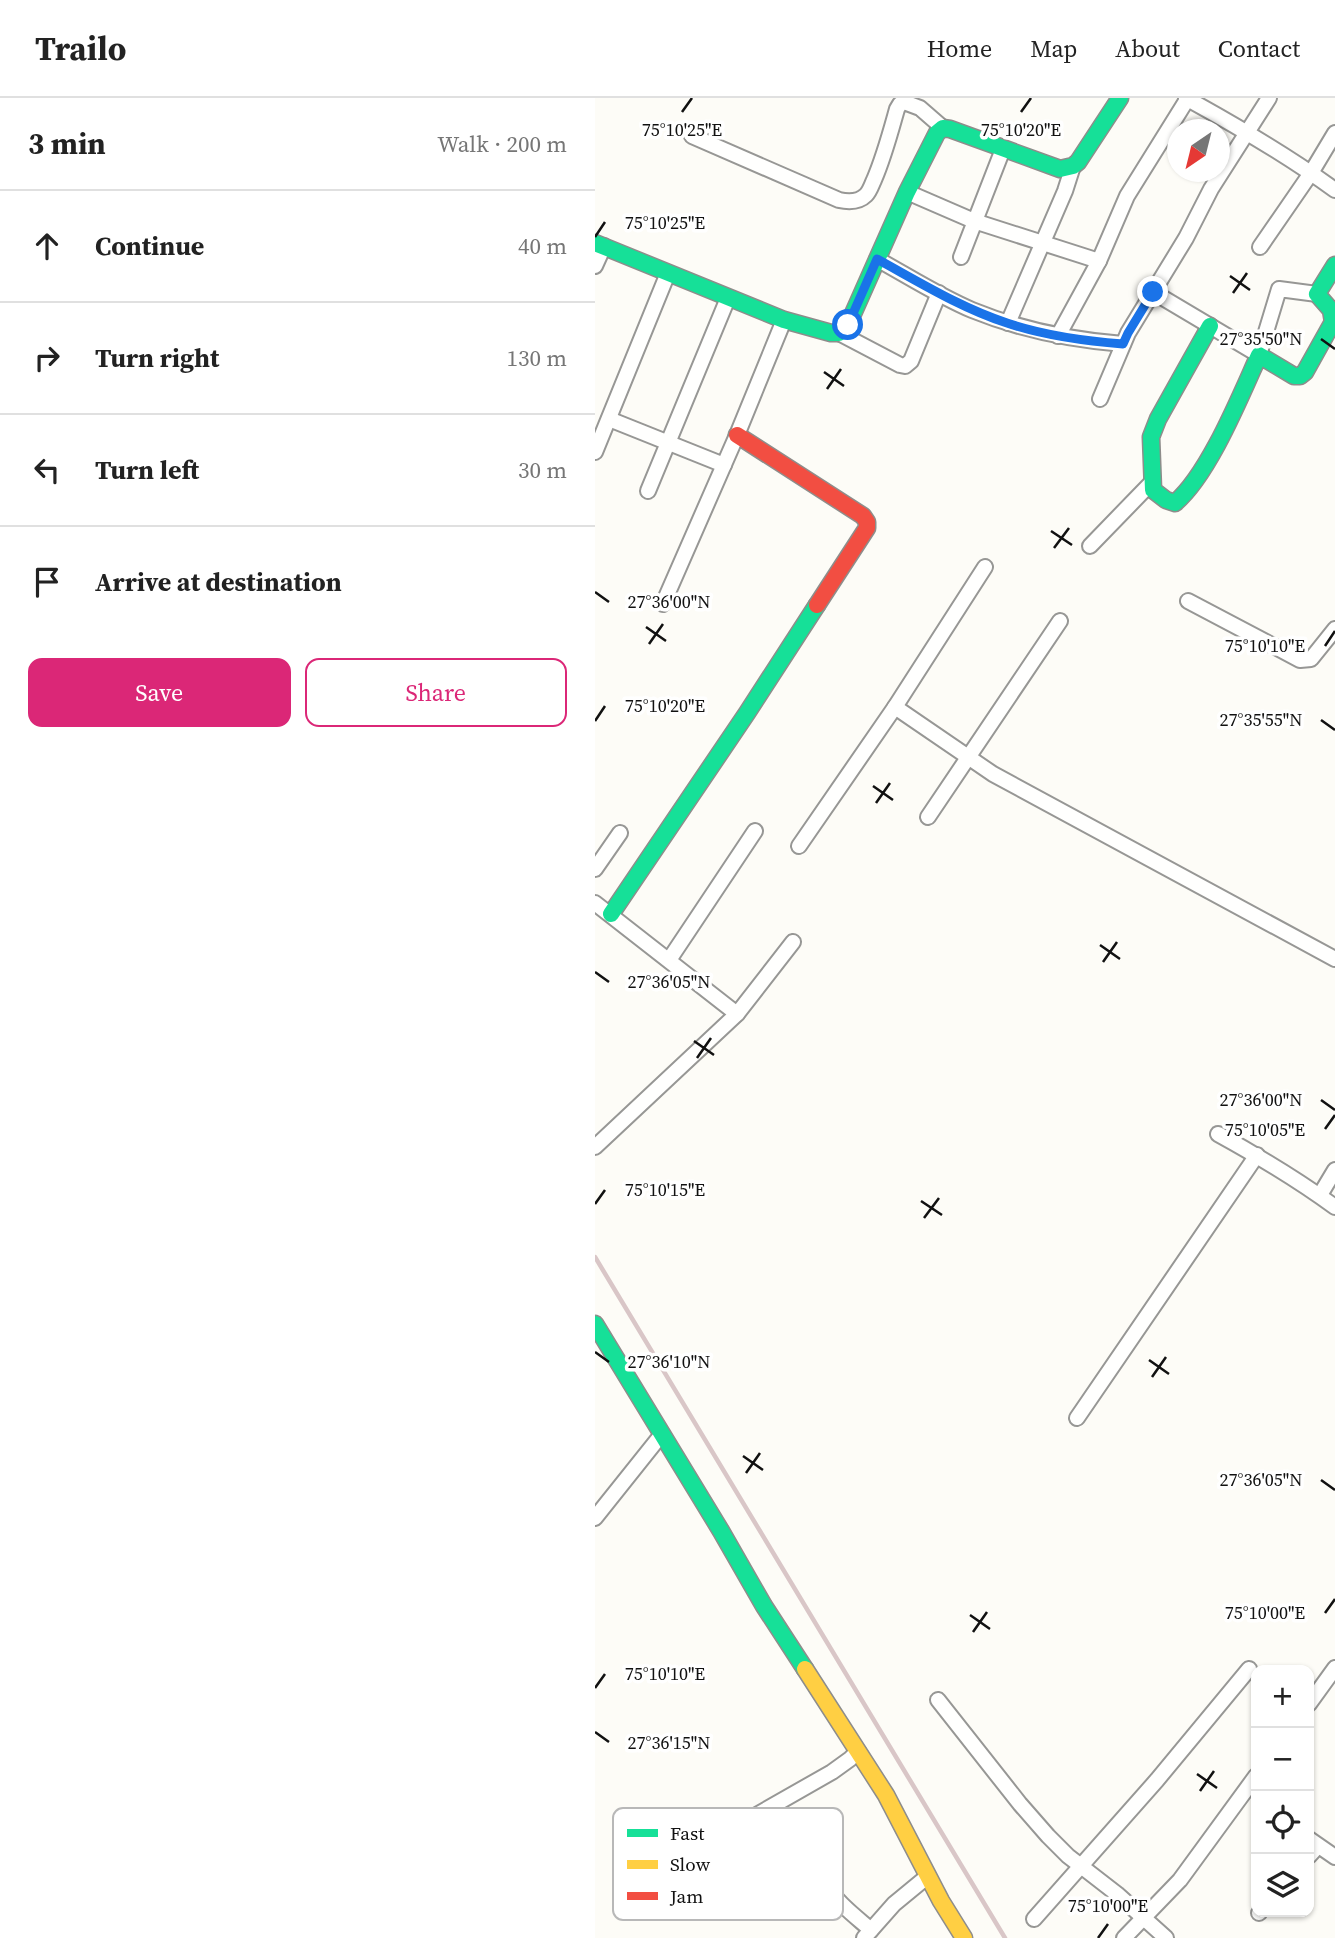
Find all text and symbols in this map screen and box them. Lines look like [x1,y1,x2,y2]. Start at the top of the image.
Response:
text: Trailo [35,26,127,71]
text: Home [927,32,992,65]
text: Map [1030,32,1077,65]
text: About [1115,32,1180,65]
text: Contact [1218,32,1300,65]
text: 75°10'25"E [642,117,722,142]
text: 75°10'20"E [981,117,1061,142]
north arrow [1167,119,1230,182]
text: 3 min [28,123,106,164]
text: Walk · 200 m [437,128,567,160]
text: 75°10'25"E [625,210,705,235]
icon: ahead [28,227,66,265]
text: Continue [95,228,204,264]
text: 40 m [518,230,567,262]
route end [1137,276,1168,307]
route start [832,309,863,340]
text: 27°35'50"N [1220,326,1302,351]
icon: right [28,339,66,377]
text: Turn right [95,340,219,376]
text: 130 m [506,342,567,374]
icon: left [28,451,66,489]
text: Turn left [95,452,199,488]
text: 30 m [518,454,567,486]
icon: arrive [28,563,66,601]
text: Arrive at destination [95,564,342,600]
text: 27°36'00"N [628,589,710,614]
text: 75°10'10"E [1225,633,1305,658]
button: Save [28,658,291,727]
button: Share [305,658,567,727]
text: 75°10'20"E [625,693,705,718]
text: 27°35'55"N [1220,707,1302,732]
text: 27°36'05"N [628,969,710,994]
text: 27°36'00"N [1220,1087,1302,1112]
text: 75°10'05"E [1225,1117,1305,1142]
text: 75°10'15"E [625,1177,705,1202]
text: 27°36'10"N [628,1349,710,1374]
text: 27°36'05"N [1220,1467,1302,1492]
text: 75°10'00"E [1225,1600,1305,1625]
text: 75°10'10"E [625,1661,705,1686]
map controls [1251,1665,1314,1917]
button: + [1251,1665,1314,1728]
button: − [1251,1728,1314,1791]
text: 27°36'15"N [628,1730,710,1755]
button: locate [1251,1791,1314,1854]
legend [613,1808,843,1920]
text: Fast [670,1820,705,1846]
text: Slow [670,1851,711,1877]
button: layers [1251,1854,1314,1917]
text: Jam [669,1883,703,1909]
text: 75°10'00"E [1068,1893,1148,1918]

